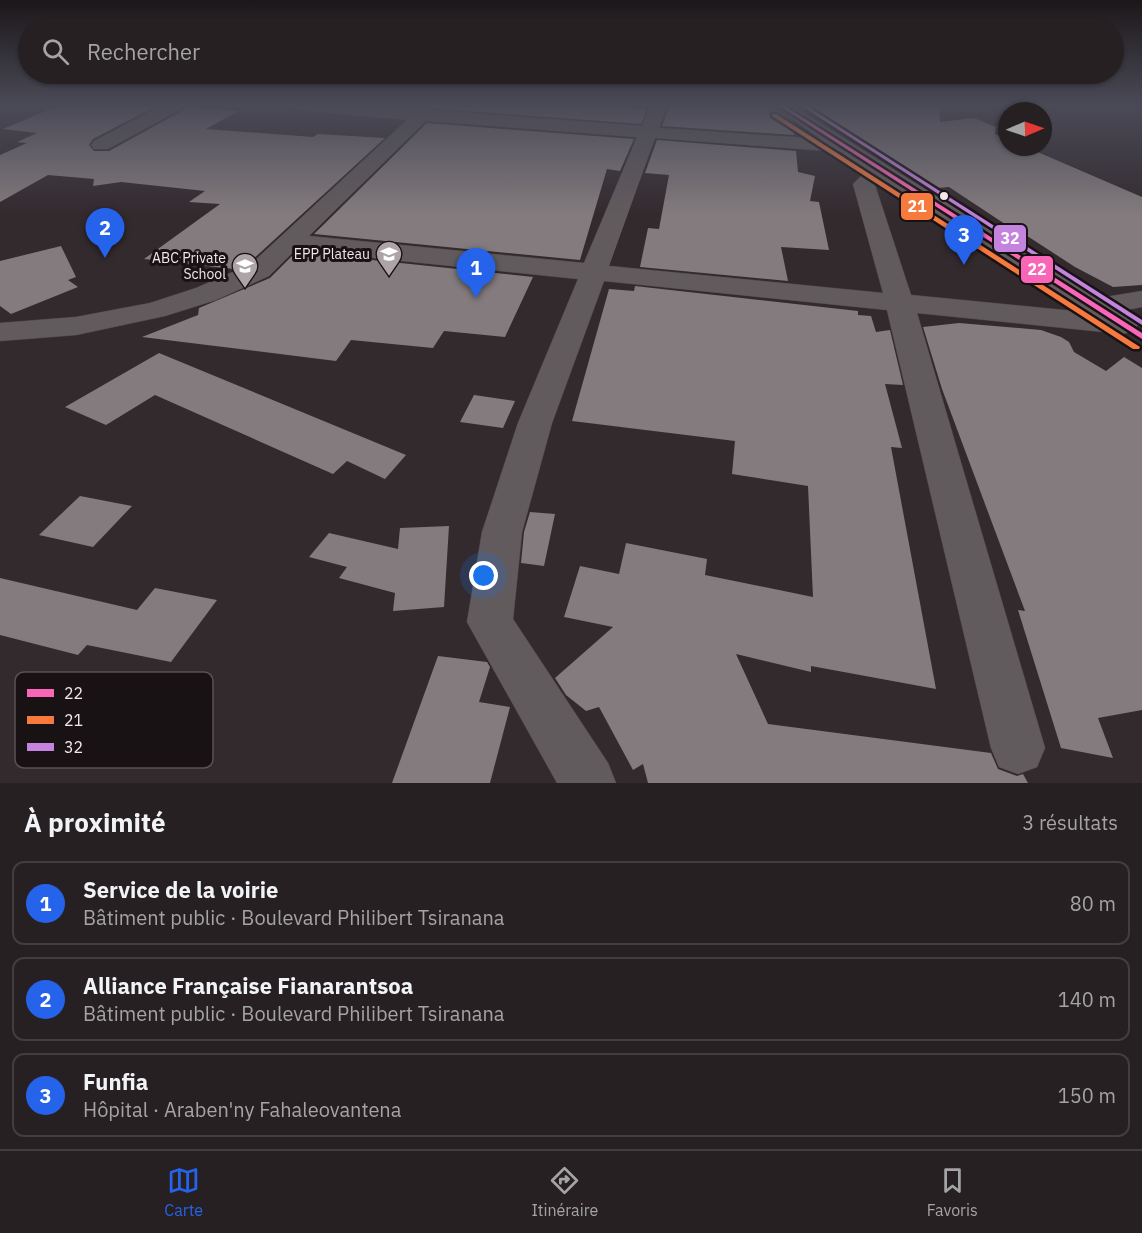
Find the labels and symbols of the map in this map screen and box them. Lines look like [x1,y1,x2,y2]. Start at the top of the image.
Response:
north arrow [998,102,1052,156]
unlabelled marker [938,190,950,202]
line badge: 21 [900,192,934,221]
text: 21 [907,196,927,216]
pin: 2 [86,208,124,258]
pin: 3 [944,216,984,265]
line badge: 32 [993,224,1027,253]
text: 32 [1000,228,1020,248]
school or university icon: EPP Plateau [374,239,404,277]
place label: EPP Plateau [294,245,370,263]
pin: 1 [456,248,496,298]
place label: ABC Private School [152,249,226,283]
school or university icon: ABC Private School [230,251,260,289]
line badge: 22 [1020,255,1054,284]
text: 22 [1027,259,1047,279]
your location [469,561,498,590]
legend [15,672,213,768]
text: 22 [64,683,83,703]
text: 21 [64,710,83,730]
text: 32 [64,737,83,757]

